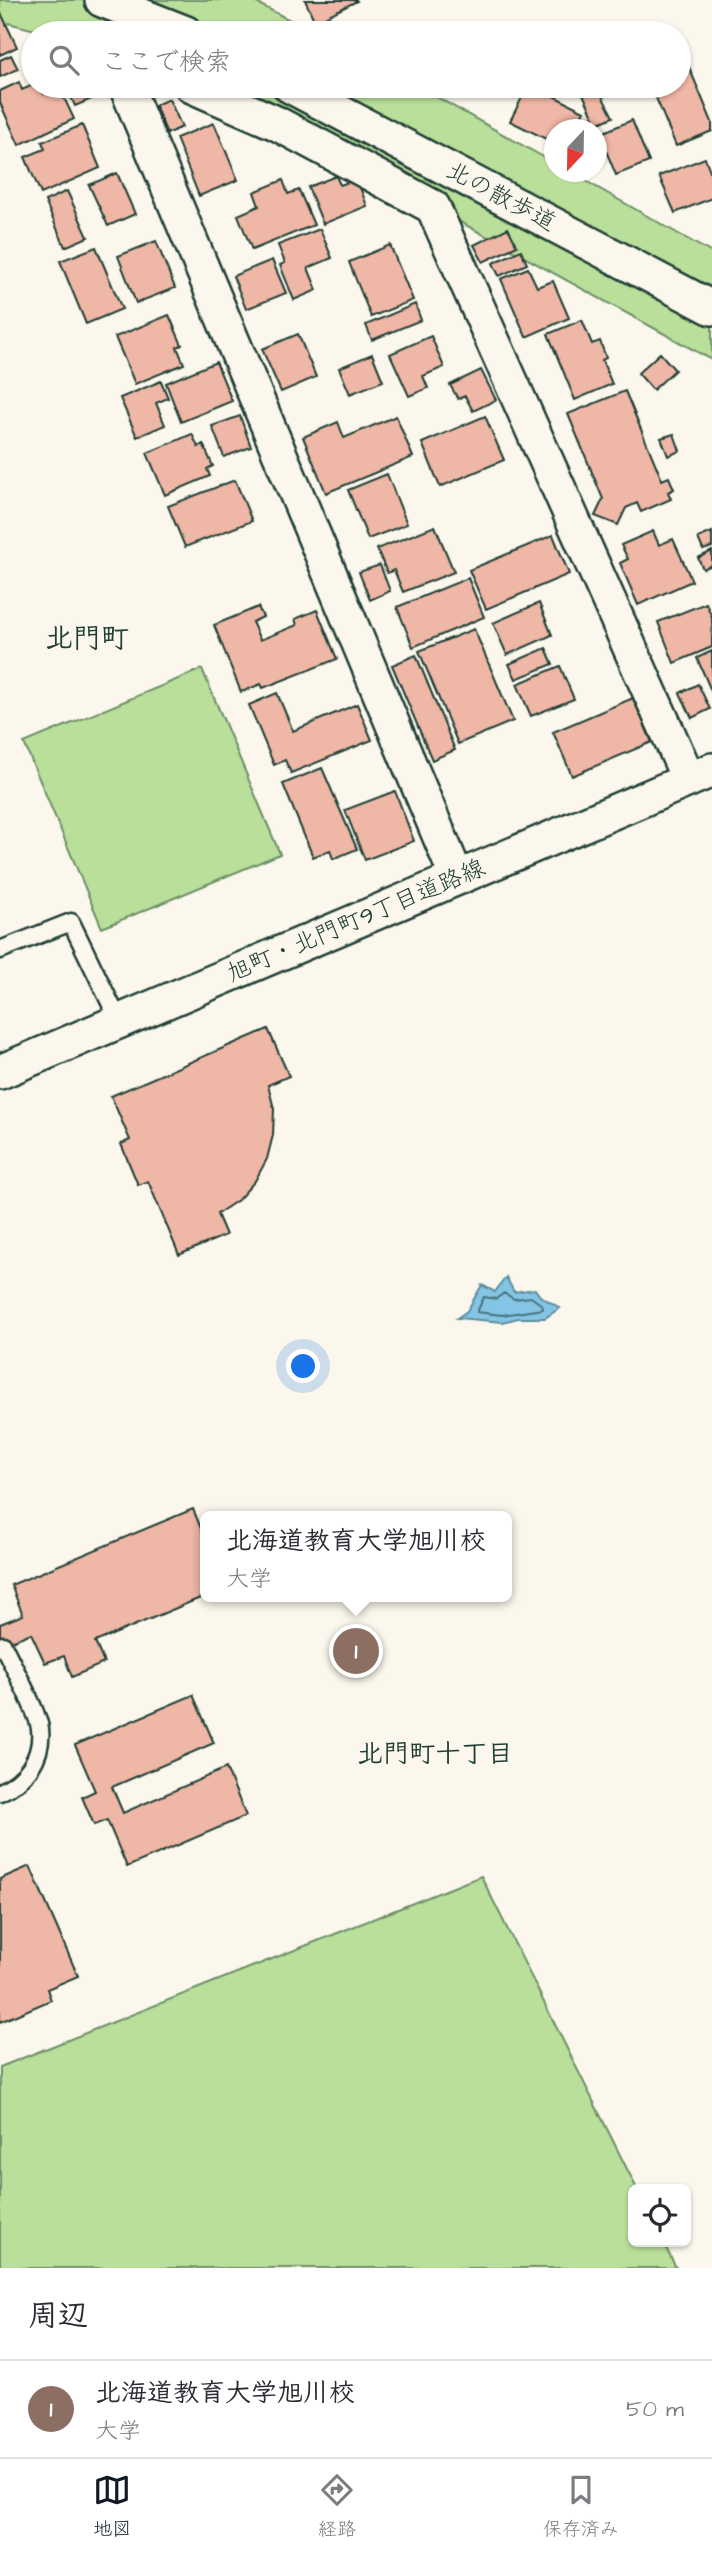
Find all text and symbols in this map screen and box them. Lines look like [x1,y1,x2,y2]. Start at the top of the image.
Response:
search box [21,21,691,98]
icon: search [45,41,83,79]
text: ここで検索 [101,44,231,80]
north arrow [544,119,607,182]
street label: 北の散歩道 [440,154,562,240]
district label: 北門町 [45,619,129,658]
street label: 旭町・北門町9丁目道路線 [222,851,490,991]
your location [286,1349,320,1383]
popup [200,1511,512,1602]
text: 北海道教育大学旭川校 [226,1523,486,1559]
text: 大学 [226,1563,272,1595]
pin: 1 [333,1625,379,1677]
district label: 北門町十丁目 [357,1736,513,1772]
map controls [628,2184,691,2247]
button: locate [628,2184,691,2247]
text: 周辺 [28,2295,88,2337]
text: 北海道教育大学旭川校 [95,2375,355,2411]
text: 1 [50,2393,52,2425]
text: 50 m [626,2393,684,2425]
text: 大学 [95,2415,141,2447]
tab: 地図 [93,2471,131,2543]
tab: 経路 [318,2471,356,2543]
tab: 保存済み [543,2471,619,2543]

